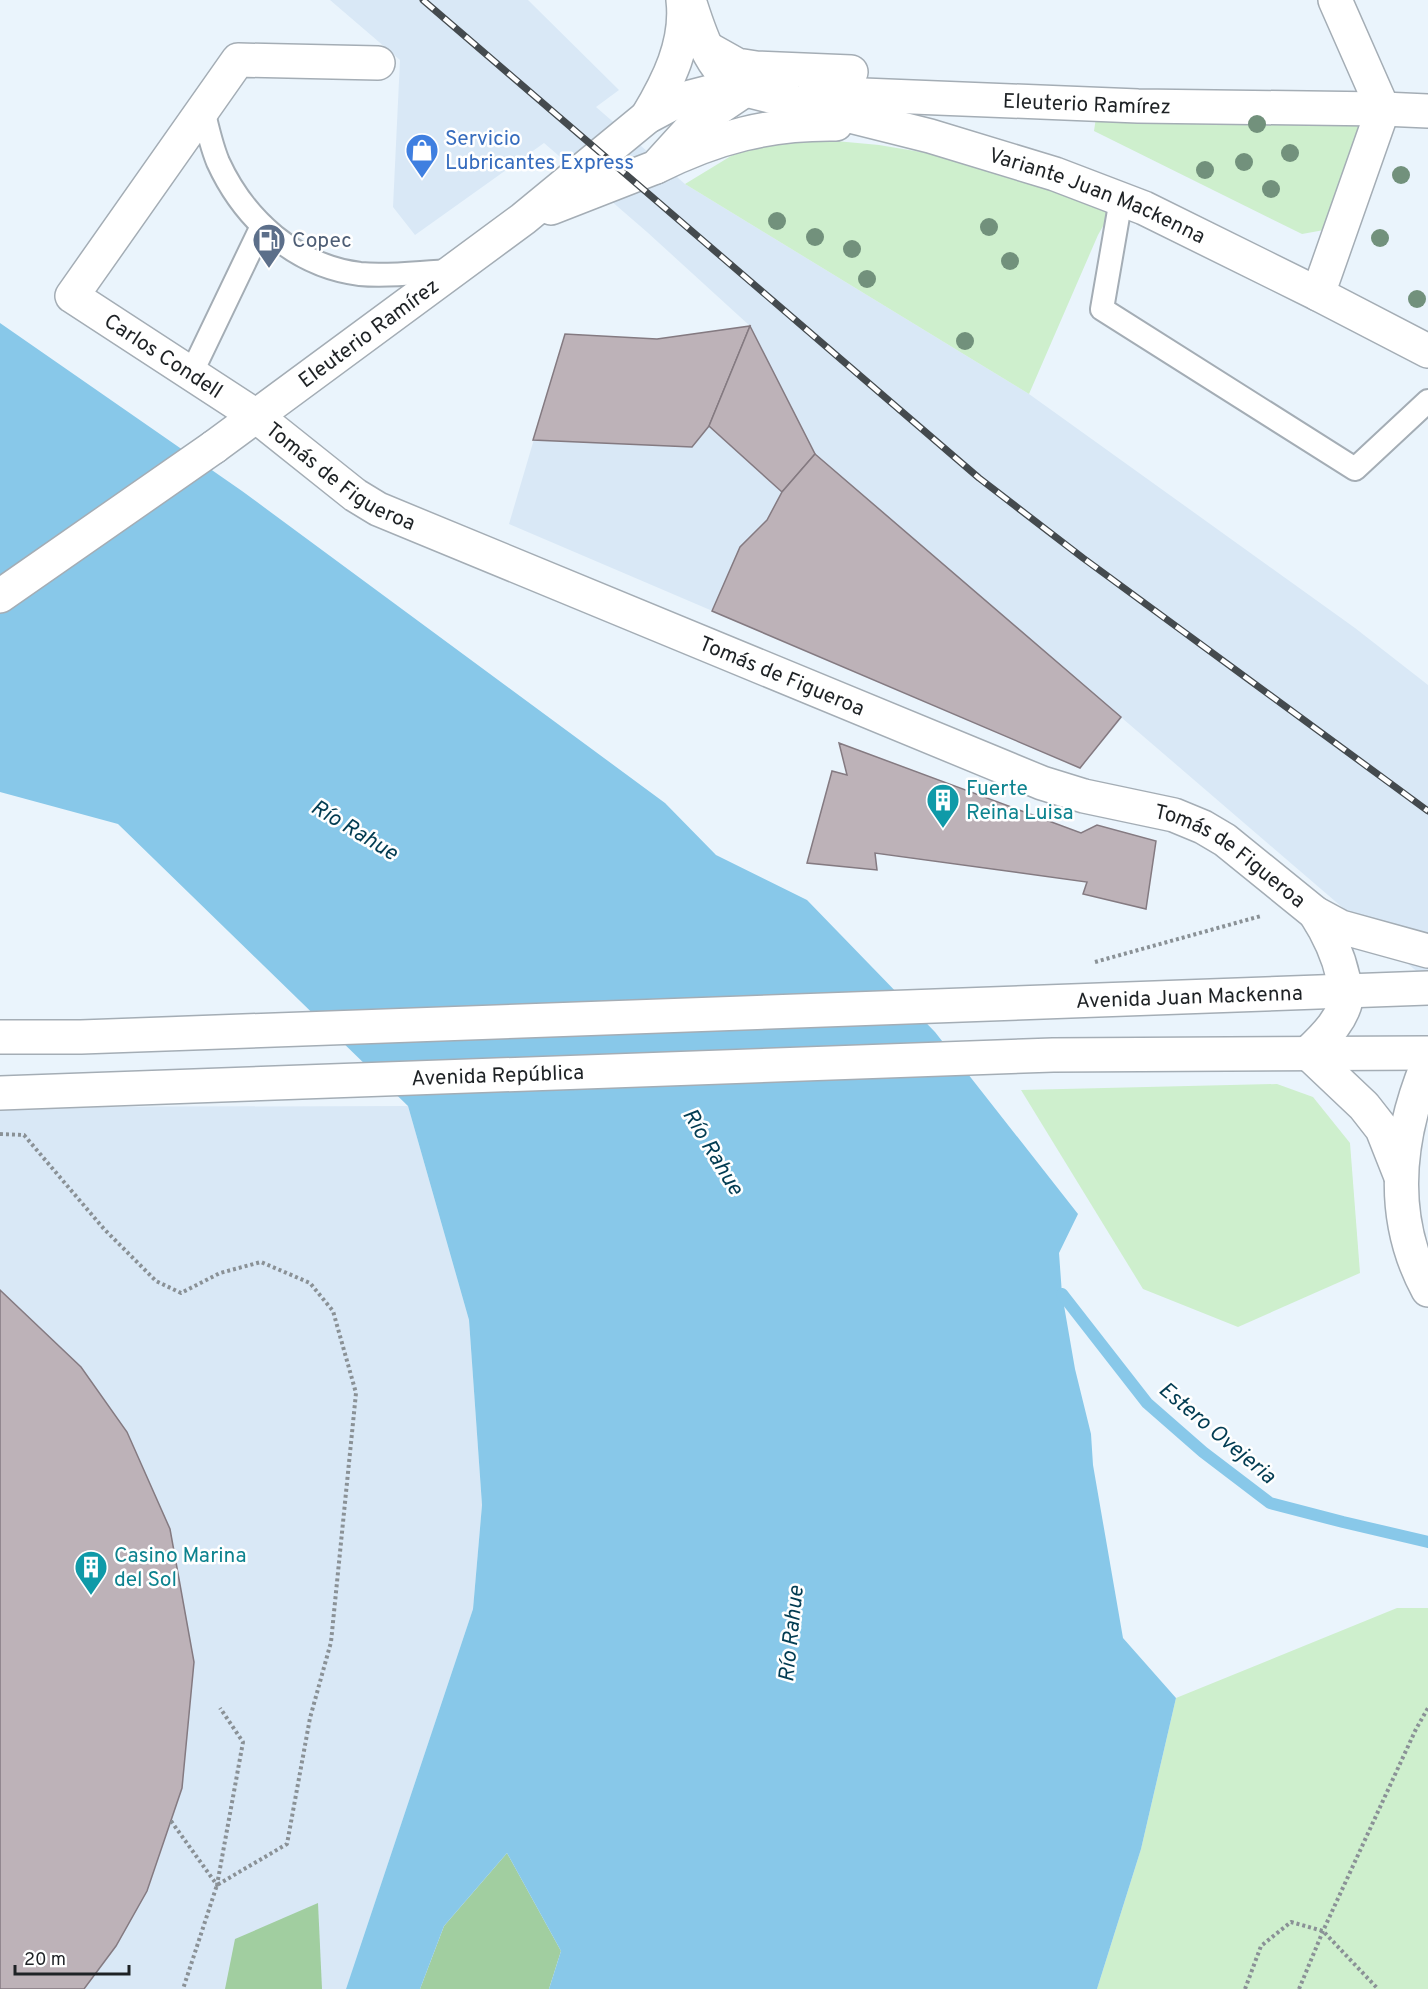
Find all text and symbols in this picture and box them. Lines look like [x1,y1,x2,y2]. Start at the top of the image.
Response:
street label: Eleuterio Ramírez [1002,89,1171,121]
place label: Servicio Lubricantes Express [445,126,634,177]
shop icon: Servicio Lubricantes Express [404,132,440,179]
street label: Variante Juan Mackenna [985,143,1209,251]
fuel station icon: Copec [251,222,287,269]
place label: Copec [292,228,352,255]
street label: Eleuterio Ramírez [294,273,445,395]
street label: Carlos Condell [98,308,227,406]
street label: Tomás de Figueroa [260,417,419,538]
street label: Tomás de Figueroa [695,631,868,723]
place label: Fuerte Reina Luisa [966,776,1074,827]
building icon: Fuerte Reina Luisa [925,782,961,829]
water label: Río Rahue [305,795,403,868]
street label: Tomás de Figueroa [1152,799,1310,915]
street label: Avenida Juan Mackenna [1075,981,1303,1016]
street label: Avenida República [411,1060,585,1093]
water label: Río Rahue [675,1104,749,1201]
water label: Estero Ovejeria [1152,1377,1281,1491]
place label: Casino Marina del Sol [114,1543,247,1594]
building icon: Casino Marina del Sol [73,1549,109,1596]
water label: Río Rahue [774,1584,811,1684]
scale bar [15,1938,129,1976]
text: 20 m [24,1949,66,1972]

